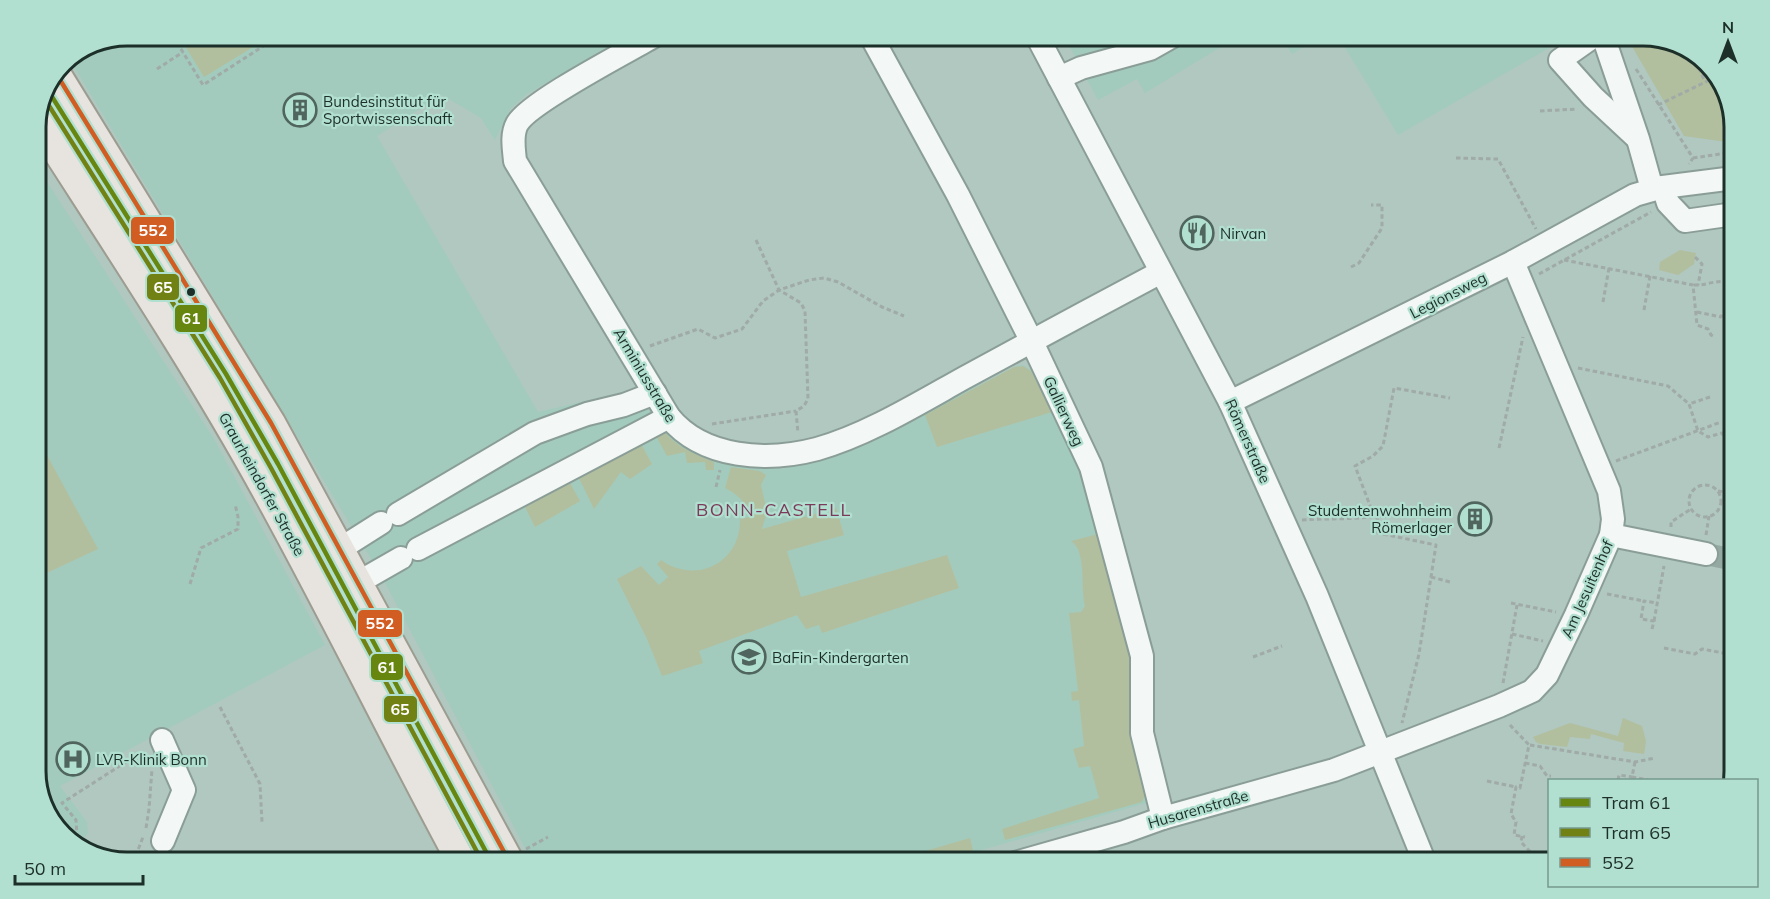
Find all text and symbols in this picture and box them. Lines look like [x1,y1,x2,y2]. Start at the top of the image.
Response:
north arrow [1698,12,1758,72]
text: N [1722,17,1734,37]
building icon: Bundesinstitut für Sportwissenschaft [282,92,318,128]
place label: Bundesinstitut für Sportwissenschaft [323,92,452,128]
restaurant icon: Nirvan [1179,215,1215,251]
line badge: 552 [130,216,175,245]
text: 552 [139,220,167,240]
place label: Nirvan [1220,224,1266,243]
street label: Legionsweg [1406,268,1490,322]
line badge: 65 [146,273,180,301]
text: 65 [153,277,173,297]
unlabelled marker [185,286,197,298]
line badge: 61 [174,304,208,333]
text: 61 [181,308,201,328]
street label: Arminiusstraße [609,325,681,425]
street label: Gallierweg [1040,373,1088,449]
street label: Römerstraße [1221,396,1275,486]
street label: Graurheindorfer Straße [215,409,309,559]
district label: BONN-CASTELL [696,498,852,521]
place label: Studentenwohnheim Römerlager [1308,501,1453,537]
building icon: Studentenwohnheim Römerlager [1457,501,1493,537]
street label: Am Jesuitenhof [1557,536,1617,641]
line badge: 552 [357,609,403,638]
text: 552 [366,613,394,633]
school or university icon: BaFin-Kindergarten [731,639,767,675]
place label: BaFin-Kindergarten [772,648,909,667]
line badge: 61 [370,653,404,681]
text: 61 [377,657,397,677]
line badge: 65 [383,695,418,723]
text: 65 [390,699,410,719]
hospital icon: LVR-Klinik Bonn [55,741,91,777]
place label: LVR-Klinik Bonn [96,750,207,769]
legend [1548,779,1758,887]
street label: Husarenstraße [1146,786,1250,832]
text: Tram 61 [1602,791,1671,814]
text: Tram 65 [1602,821,1671,844]
scale bar [15,848,142,886]
text: 552 [1602,851,1634,874]
text: 50 m [24,857,66,880]

